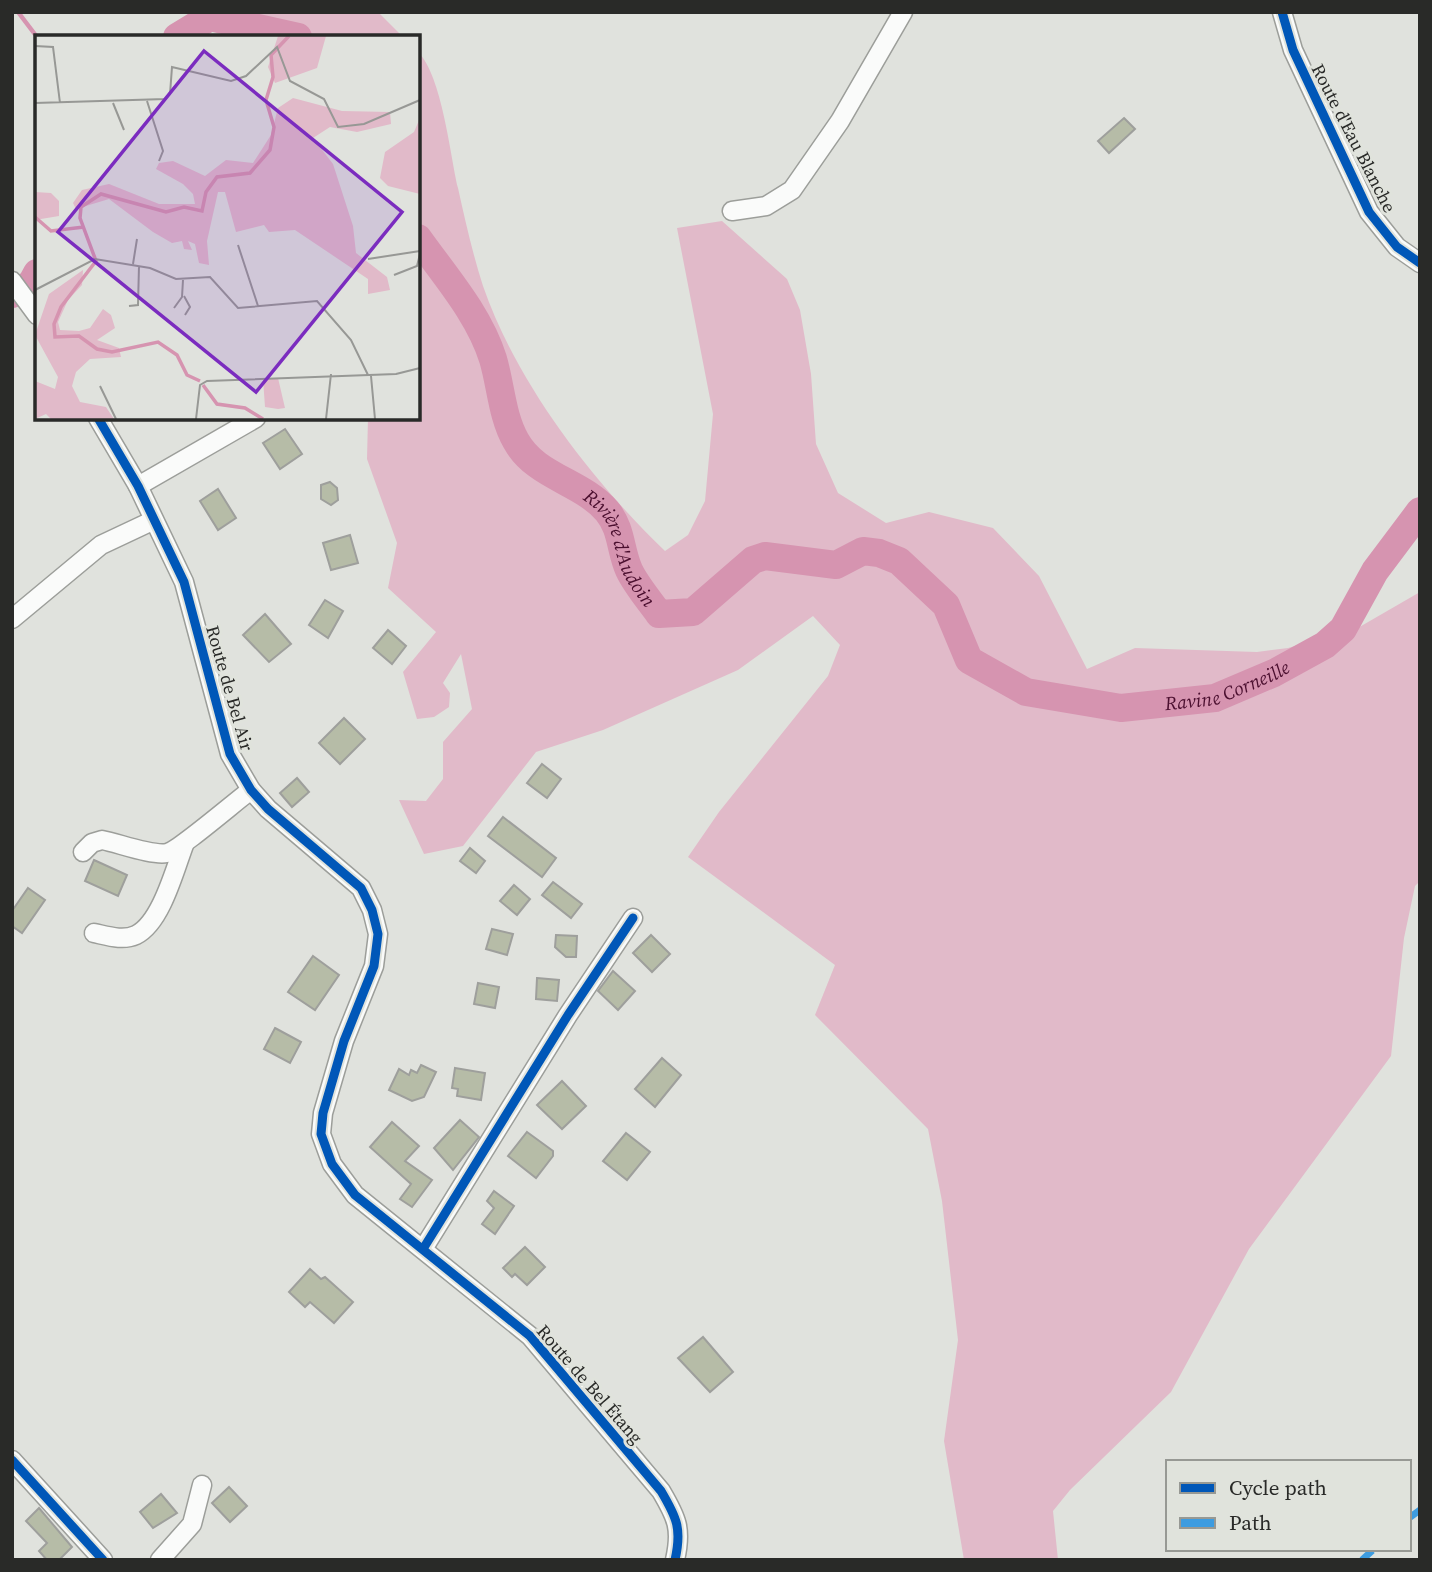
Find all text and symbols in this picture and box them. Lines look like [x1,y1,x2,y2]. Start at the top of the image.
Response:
inset map [35,35,420,420]
street label: Route d'Eau Blanche [1306,59,1402,217]
water label: Rivière d'Audoin [578,482,662,612]
street label: Route de Bel Air [200,622,260,754]
water label: Ravine Corneille [1162,654,1294,716]
street label: Route de Bel Étang [531,1319,649,1449]
legend [1166,1460,1411,1551]
text: Cycle path [1229,1473,1327,1502]
text: Path [1229,1508,1272,1537]

